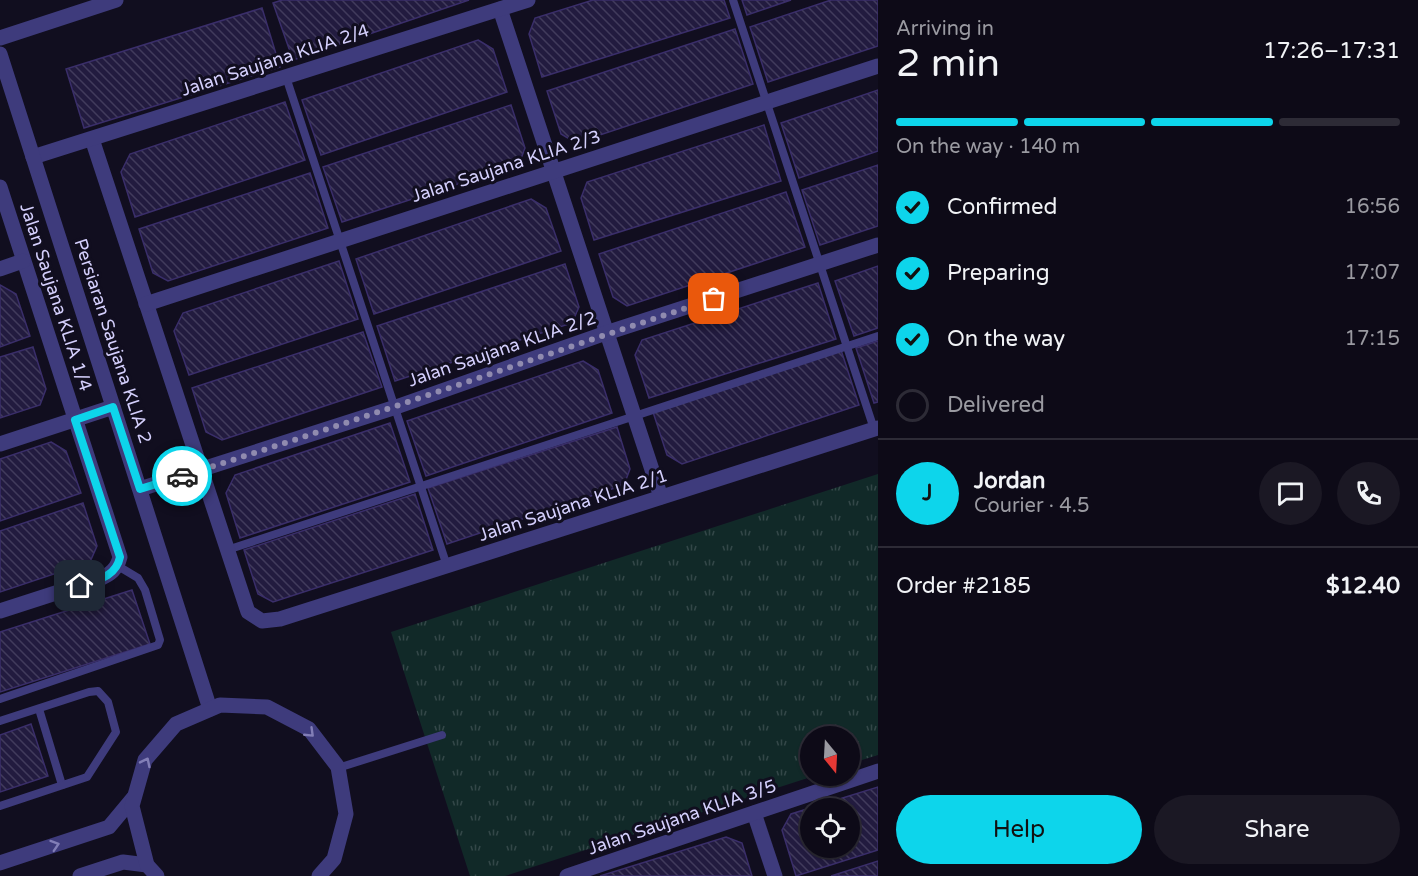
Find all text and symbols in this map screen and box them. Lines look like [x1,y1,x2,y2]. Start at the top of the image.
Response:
text: Arriving in [896,17,994,41]
street label: Jalan Saujana KLIA 2/4 [178,19,372,101]
text: 17:26–17:31 [1263,38,1400,64]
text: 2 min [896,40,1000,87]
street label: Jalan Saujana KLIA 2/3 [409,125,603,207]
text: On the way · 140 m [896,135,1080,159]
icon: check [896,191,929,224]
text: Confirmed [947,194,1057,220]
text: 16:56 [1345,195,1400,219]
street label: Jalan Saujana KLIA 1/4 [15,200,97,394]
street label: Persiaran Saujana KLIA 2 [69,236,157,446]
icon: check [896,257,929,290]
text: Preparing [947,260,1050,286]
text: 17:07 [1345,261,1400,285]
pin [688,273,739,324]
icon: bag [697,282,730,315]
street label: Jalan Saujana KLIA 2/2 [405,306,599,392]
icon: check [896,323,929,356]
text: On the way [947,326,1065,352]
text: 17:15 [1345,327,1400,351]
text: Delivered [947,392,1045,418]
courier [152,446,212,506]
icon: car [166,460,199,493]
button: chat [1259,462,1322,525]
button: phone [1337,462,1400,525]
street label: Jalan Saujana KLIA 2/1 [476,464,670,546]
text: Jordan [974,468,1045,494]
text: J [922,480,933,506]
text: Courier · 4.5 [974,494,1089,518]
pin [54,560,105,611]
icon: home [63,569,96,602]
text: Order #2185 [896,573,1031,599]
text: $12.40 [1326,573,1400,599]
one-way arrow [303,726,314,736]
north arrow [800,726,860,786]
map controls [800,726,860,858]
one-way arrow [139,758,150,769]
street label: Jalan Saujana KLIA 3/5 [585,774,779,860]
button: Help [896,795,1142,864]
button: Share [1154,795,1400,864]
button: locate [800,798,860,858]
one-way arrow [50,839,60,852]

